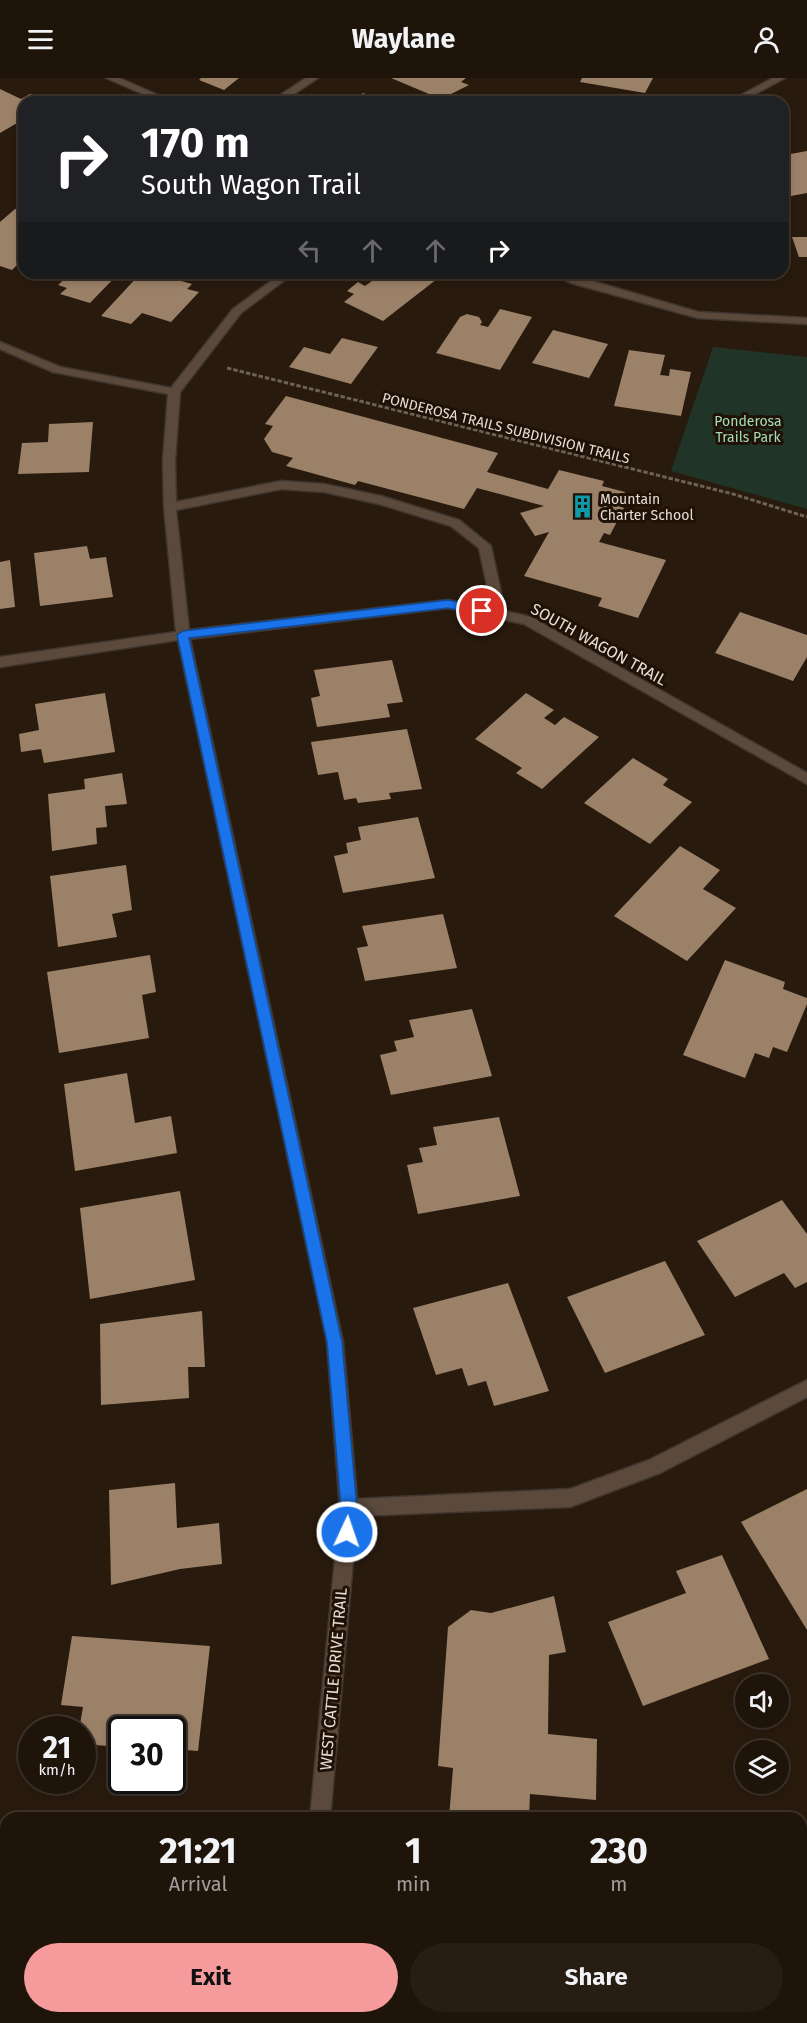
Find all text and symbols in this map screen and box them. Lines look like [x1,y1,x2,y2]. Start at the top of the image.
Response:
icon: menu [24,23,57,56]
text: Waylane [352,23,455,55]
icon: person [750,23,783,56]
text: 170 m [141,118,250,168]
icon: right [42,120,120,198]
text: South Wagon Trail [141,169,361,201]
icon: left [293,234,326,267]
icon: ahead [356,234,389,267]
icon: ahead [419,234,452,267]
icon: right [482,234,515,267]
street label: PONDEROSA TRAILS SUBDIVISION TRAILS [380,389,632,468]
park label: Ponderosa Trails Park [714,413,782,446]
place label: Mountain Charter School [600,491,694,524]
building icon: Mountain Charter School [569,494,595,520]
pin [456,585,507,636]
icon: arrive [465,594,498,627]
street label: SOUTH WAGON TRAIL [528,599,670,690]
position arrow [315,1500,379,1564]
street label: WEST CATTLE DRIVE TRAIL [316,1587,351,1771]
map controls [735,1674,789,1794]
button: sound [735,1674,789,1728]
speed limit sign: 30 [108,1716,186,1794]
text: 21 [43,1730,71,1766]
button: layers [735,1740,789,1794]
text: km/h [38,1761,76,1779]
text: 21:21 [159,1829,237,1873]
text: 1 [405,1829,422,1873]
text: 230 [590,1829,648,1873]
text: Arrival [169,1872,227,1896]
text: min [396,1872,430,1896]
text: m [610,1872,627,1896]
button: Exit [24,1943,398,2012]
button: Share [410,1943,783,2012]

